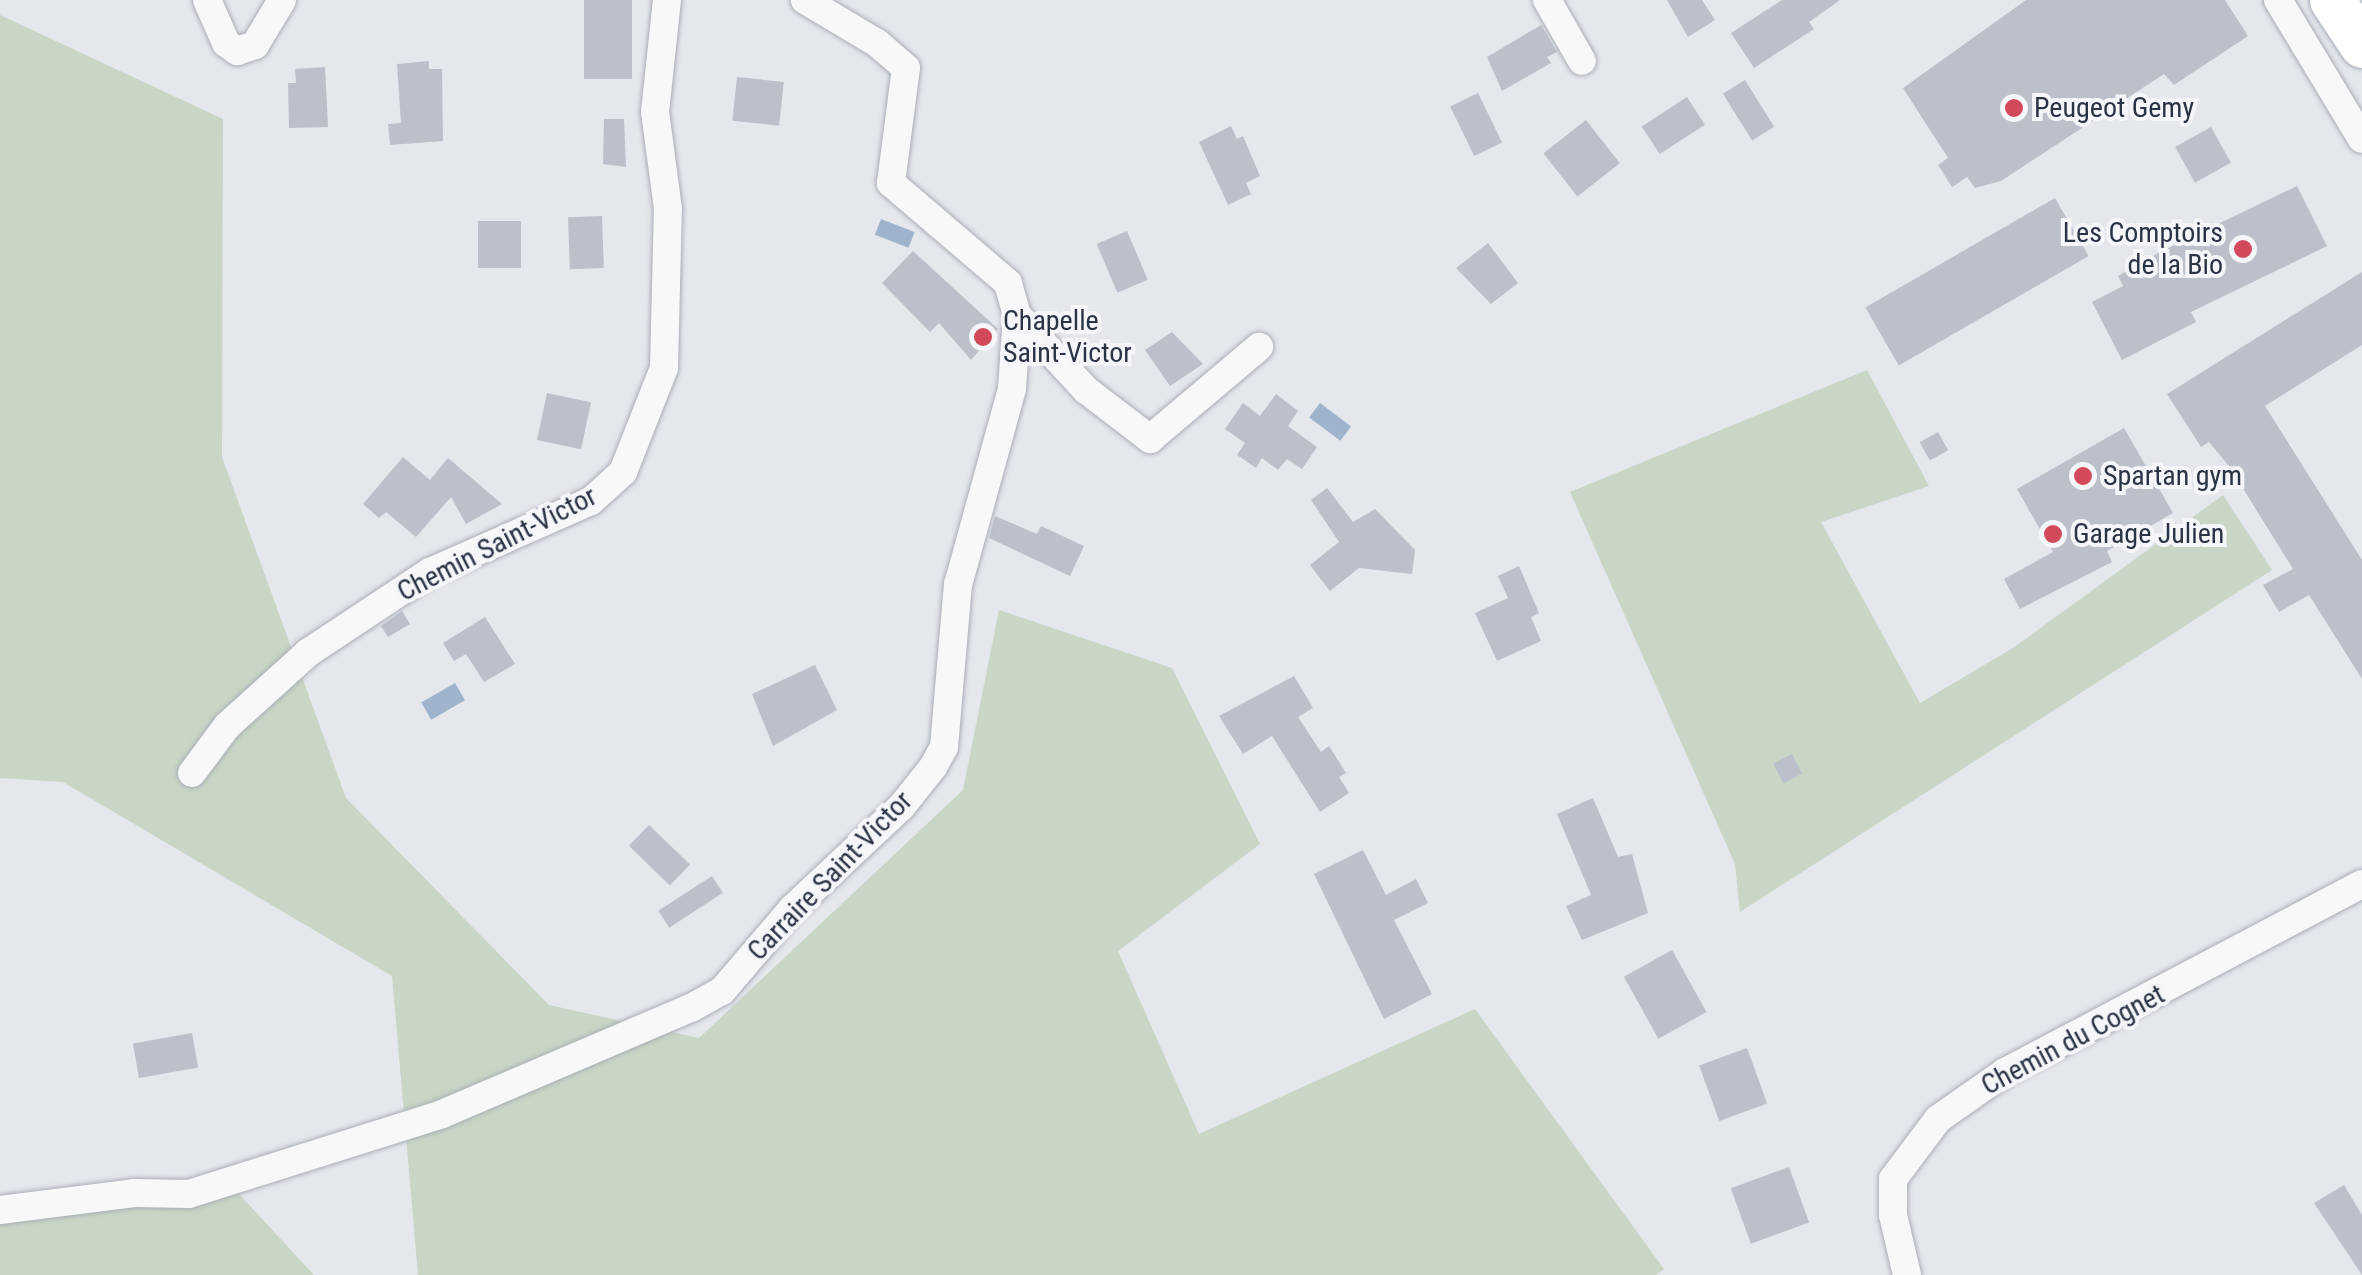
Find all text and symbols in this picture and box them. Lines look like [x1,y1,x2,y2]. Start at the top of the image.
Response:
place label: Peugeot Gemy [2034,91,2194,125]
marker: Peugeot Gemy [2003,97,2025,119]
place label: Les Comptoirs de la Bio [2063,216,2223,282]
marker: Les Comptoirs de la Bio [2232,238,2254,260]
place label: Chapelle Saint-Victor [1003,304,1132,370]
marker: Chapelle Saint-Victor [972,326,994,348]
place label: Spartan gym [2103,459,2242,493]
marker: Spartan gym [2072,465,2094,487]
street label: Chemin Saint-Victor [392,479,602,609]
place label: Garage Julien [2073,517,2224,551]
marker: Garage Julien [2042,523,2064,545]
street label: Carraire Saint-Victor [741,784,919,968]
street label: Chemin du Cognet [1976,978,2170,1102]

